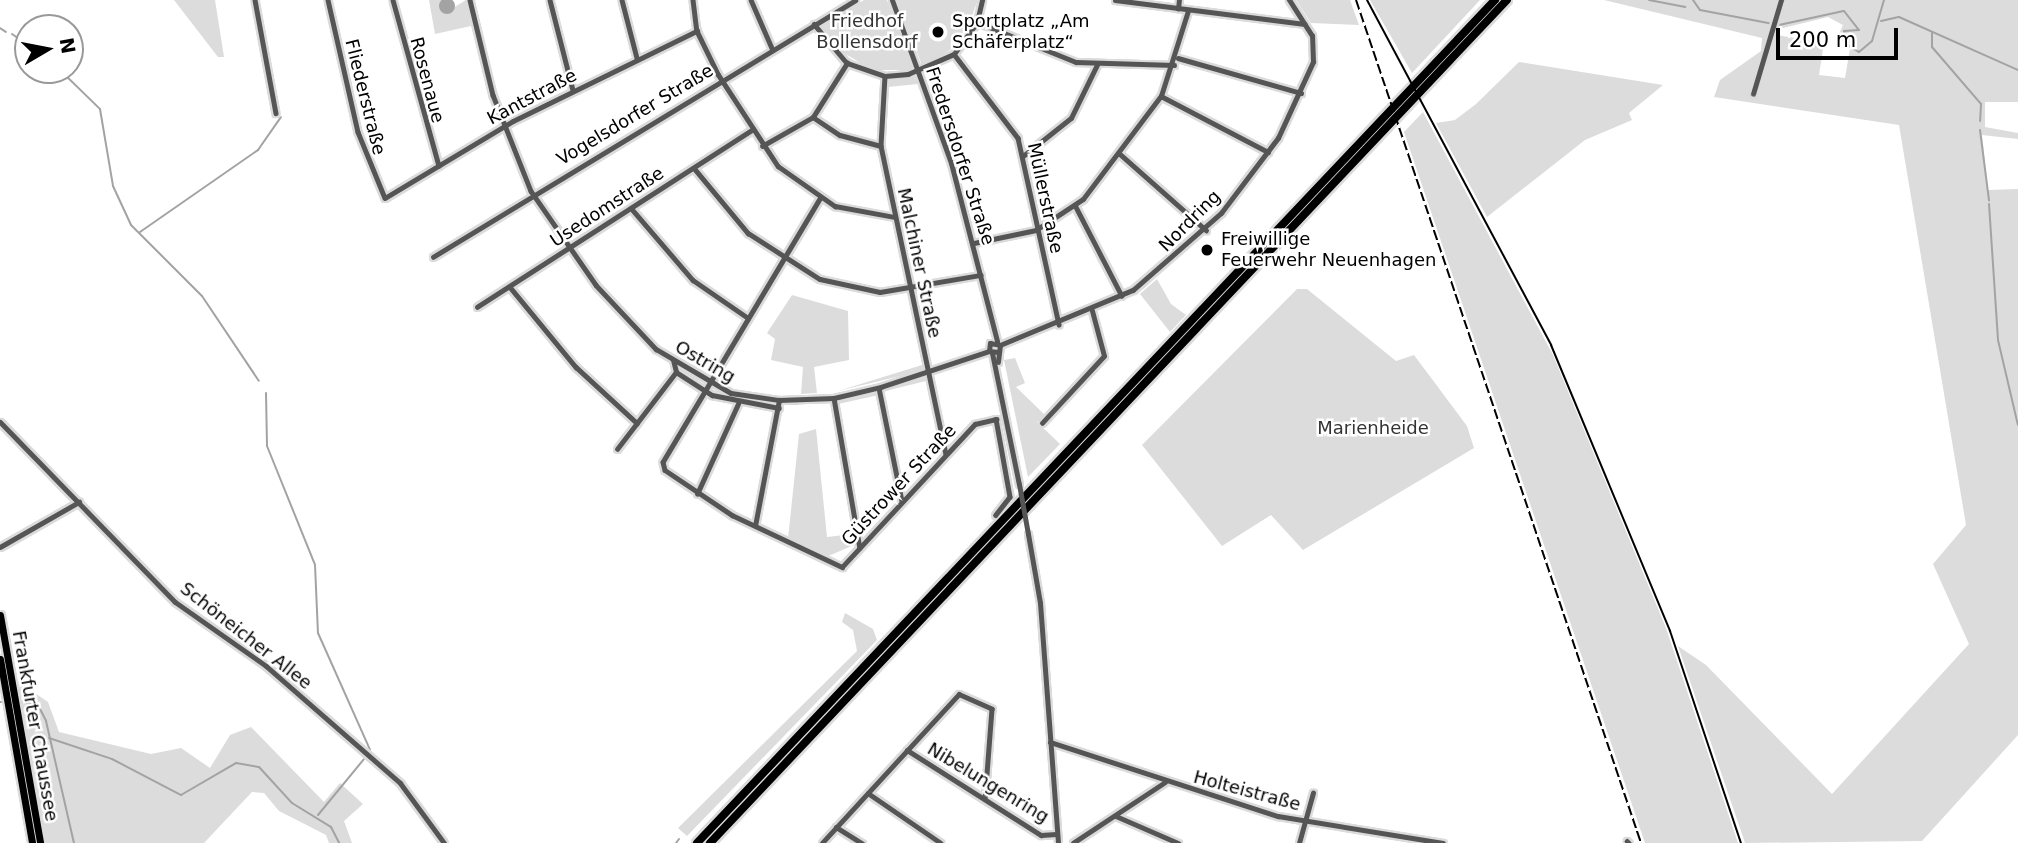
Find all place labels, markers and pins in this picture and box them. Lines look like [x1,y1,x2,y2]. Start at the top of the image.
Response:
place label: Sportplatz „Am Schäferplatz“ [952,11,1090,54]
marker: Sportplatz „Am Schäferplatz“ [930,24,946,40]
place label: Freiwillige Feuerwehr Neuenhagen [1221,229,1436,272]
marker: Freiwillige Feuerwehr Neuenhagen [1199,242,1215,258]

